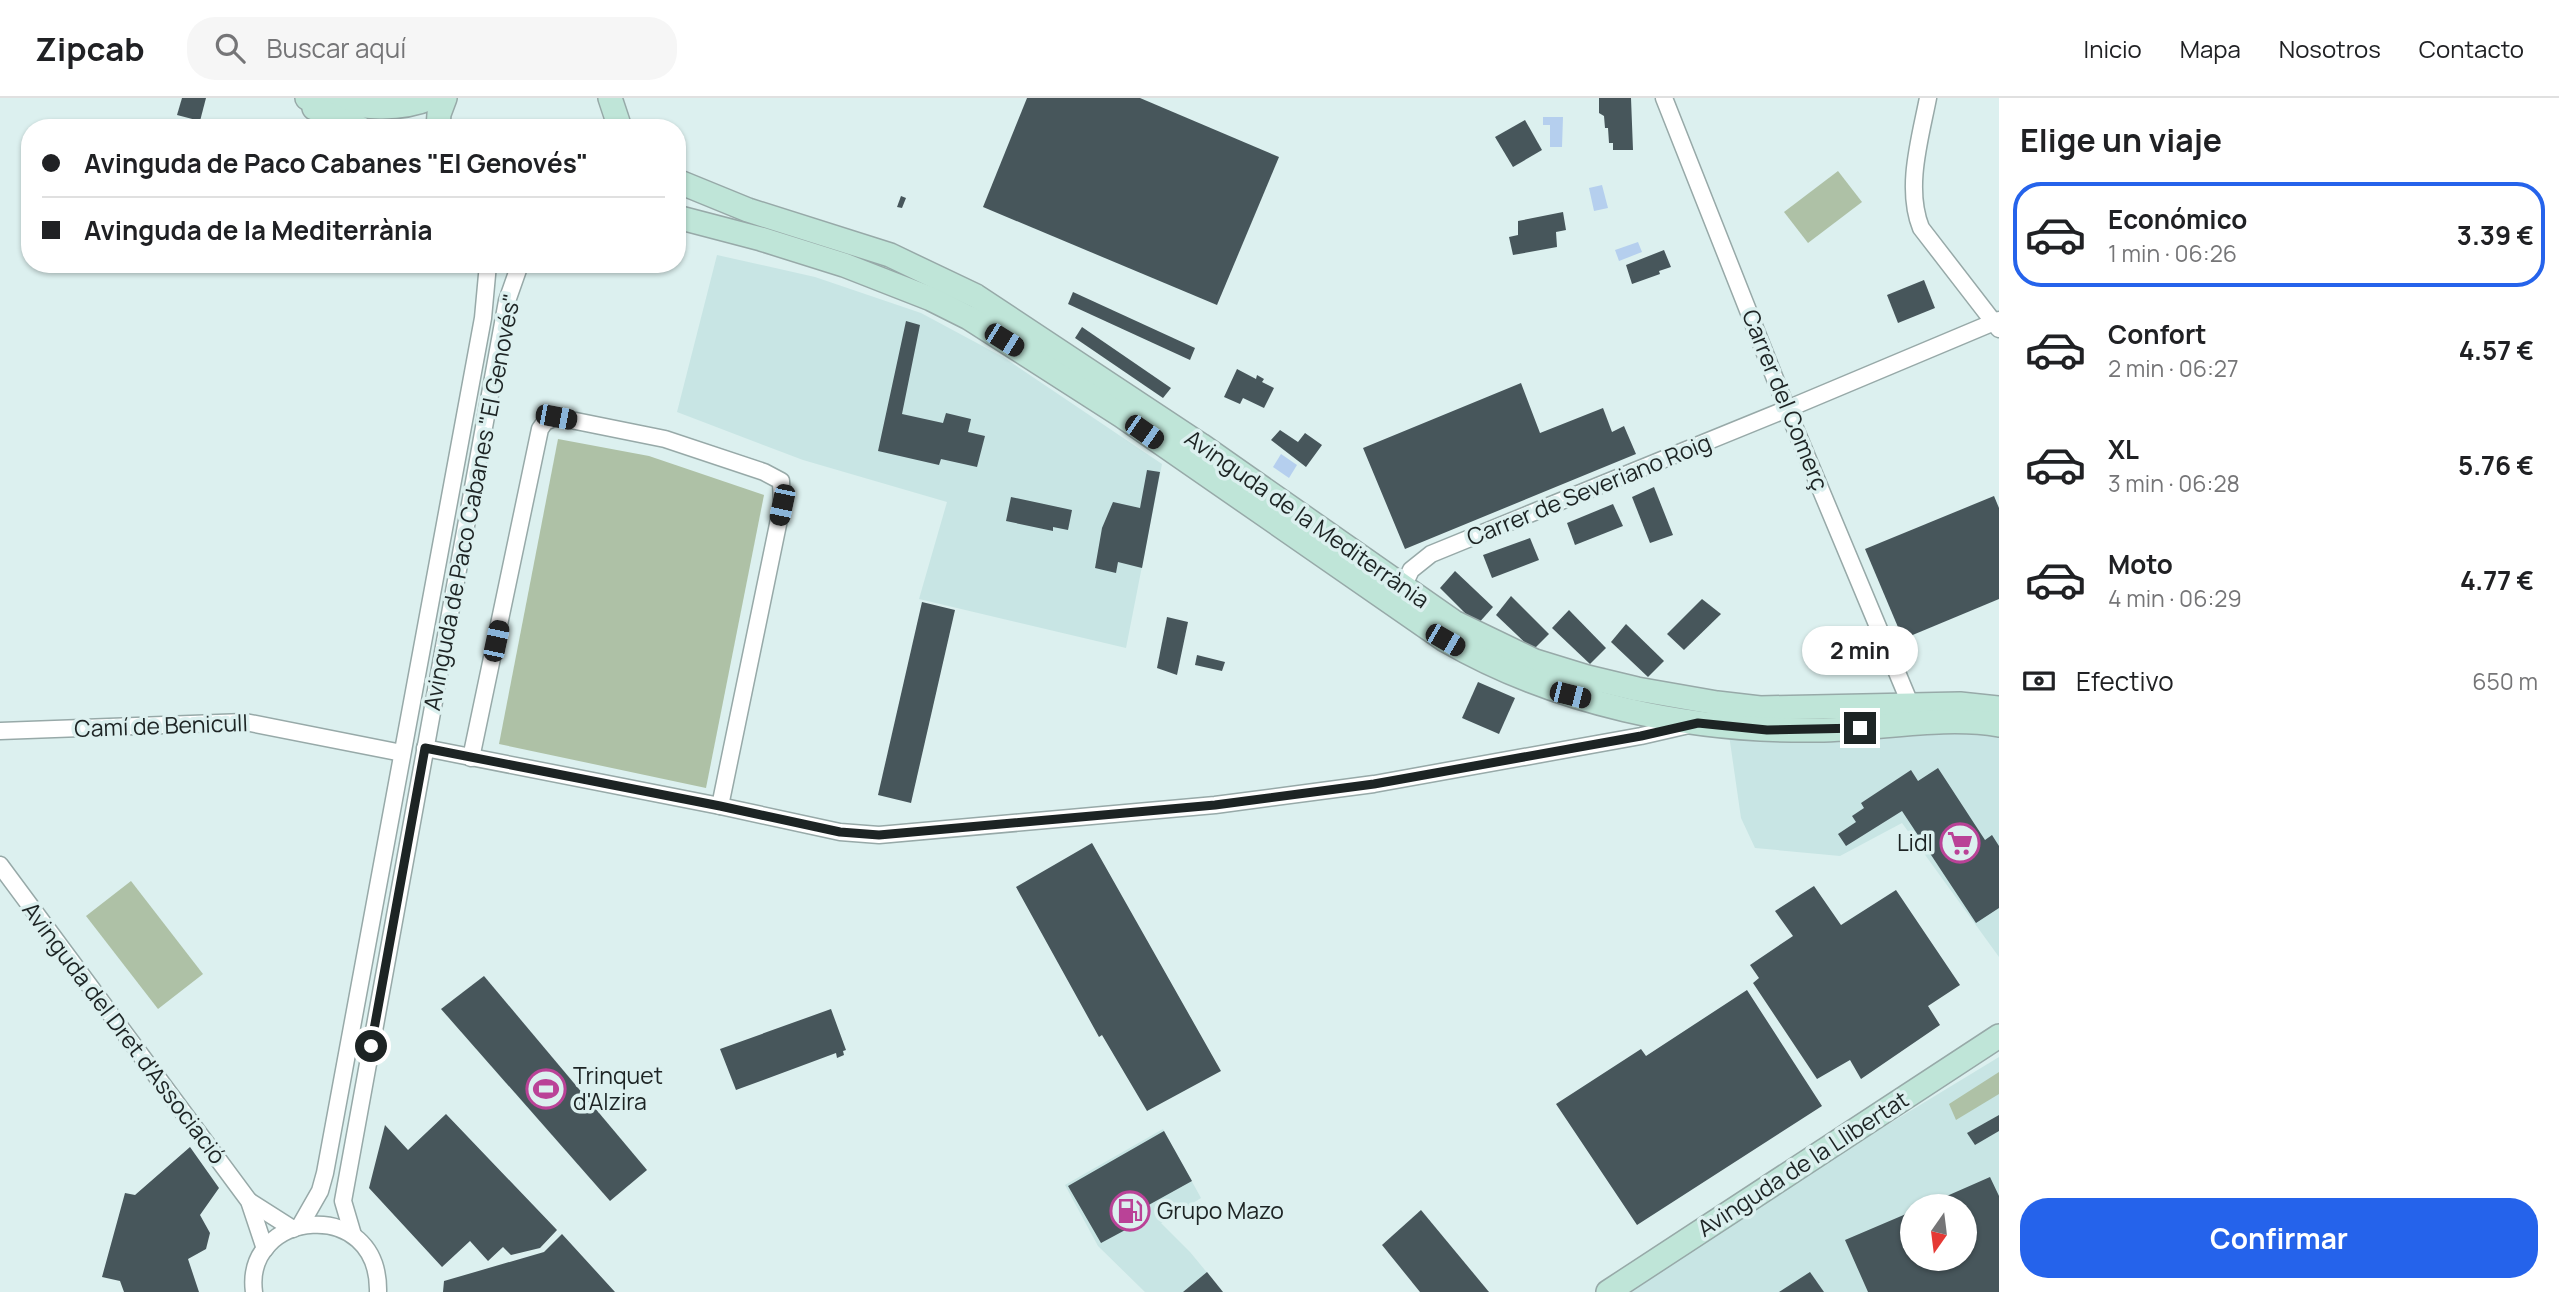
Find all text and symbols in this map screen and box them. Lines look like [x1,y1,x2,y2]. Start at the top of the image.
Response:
search box [187,17,677,80]
text: Zipcab [35,26,145,71]
icon: search [211,29,249,67]
text: Buscar aquí [267,30,406,66]
text: Inicio [2084,32,2142,65]
text: Mapa [2180,32,2241,65]
text: Nosotros [2279,32,2381,65]
text: Contacto [2419,32,2524,65]
text: Elige un viaje [2020,118,2222,162]
text: Avinguda de Paco Cabanes "El Genovés" [84,145,588,181]
text: Económico [2108,201,2247,237]
icon: car [2024,203,2087,266]
text: Avinguda de la Mediterrània [84,212,433,248]
text: 3.39 € [2457,217,2534,253]
text: 1 min · 06:26 [2108,237,2237,269]
street label: Avinguda de Paco Cabanes "El Genovés" [415,291,527,713]
street label: Carrer del Comerç [1735,304,1837,495]
text: Confort [2108,316,2207,352]
icon: car [2024,318,2087,381]
car [981,320,1028,360]
text: 4.57 € [2459,332,2534,368]
text: 2 min · 06:27 [2108,352,2239,384]
car [534,403,579,431]
car [1121,411,1168,453]
street label: Avinguda de la Mediterrània [1179,421,1436,615]
street label: Carrer de Severiano Roig [1462,425,1716,553]
text: XL [2108,431,2139,467]
icon: car [2024,433,2087,496]
text: 5.76 € [2458,447,2534,483]
text: 3 min · 06:28 [2108,467,2240,499]
car [768,482,797,528]
text: Moto [2108,546,2173,582]
icon: car [2024,548,2087,611]
text: 4.77 € [2460,562,2534,598]
text: 4 min · 06:29 [2108,582,2242,614]
car [482,618,511,664]
car [1422,620,1469,660]
callout: 2 min [1802,626,1918,676]
text: 2 min [1830,634,1890,666]
icon: cash [2020,662,2058,700]
text: Efectivo [2076,663,2174,699]
text: 650 m [2472,665,2538,697]
car [1548,680,1593,710]
street label: Camí de Benicull [74,706,248,744]
route end [1844,712,1876,744]
supermarket icon: Lidl [1939,822,1981,864]
place label: Lidl [1897,826,1933,858]
street label: Avinguda del Dret d'Associació [16,895,234,1170]
route start [355,1030,387,1062]
place label: Trinquet d'Alzira [573,1059,663,1117]
sports icon: Trinquet d'Alzira [525,1068,567,1110]
street label: Avinguda de la Llibertat [1691,1083,1914,1244]
fuel station icon: Grupo Mazo [1109,1190,1151,1232]
place label: Grupo Mazo [1157,1194,1284,1226]
north arrow [1900,1194,1978,1270]
map controls [1900,1194,1977,1271]
button: Confirmar [2020,1198,2538,1278]

